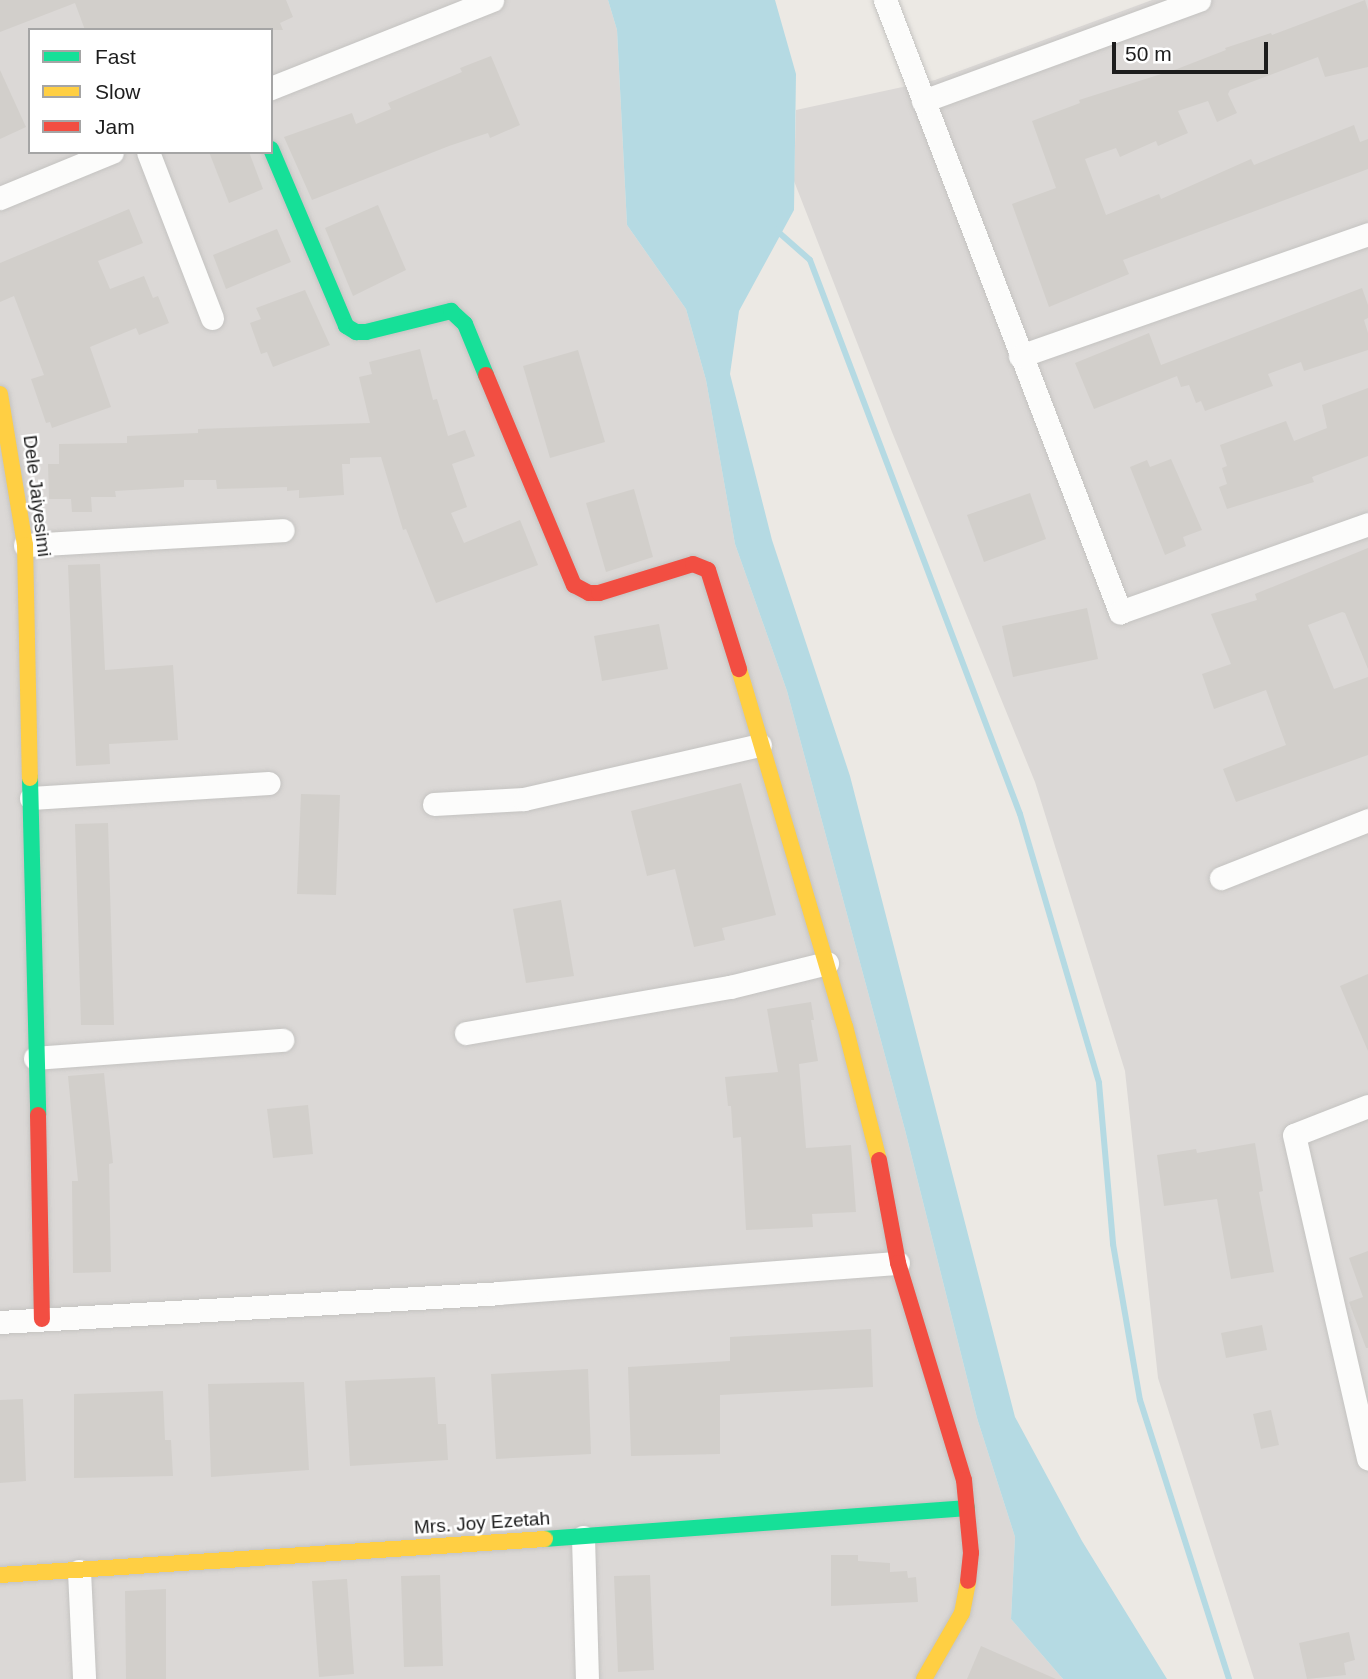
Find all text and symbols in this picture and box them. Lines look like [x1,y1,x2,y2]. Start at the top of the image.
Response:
legend [28,28,273,154]
scale bar [1116,28,1272,72]
text: 50 m [1125,42,1172,65]
text: Fast [95,45,136,68]
text: Slow [95,80,141,103]
text: Jam [95,115,135,138]
street label: Dele Jaiyesimi [18,434,56,558]
street label: Mrs. Joy Ezetah [413,1507,551,1539]

